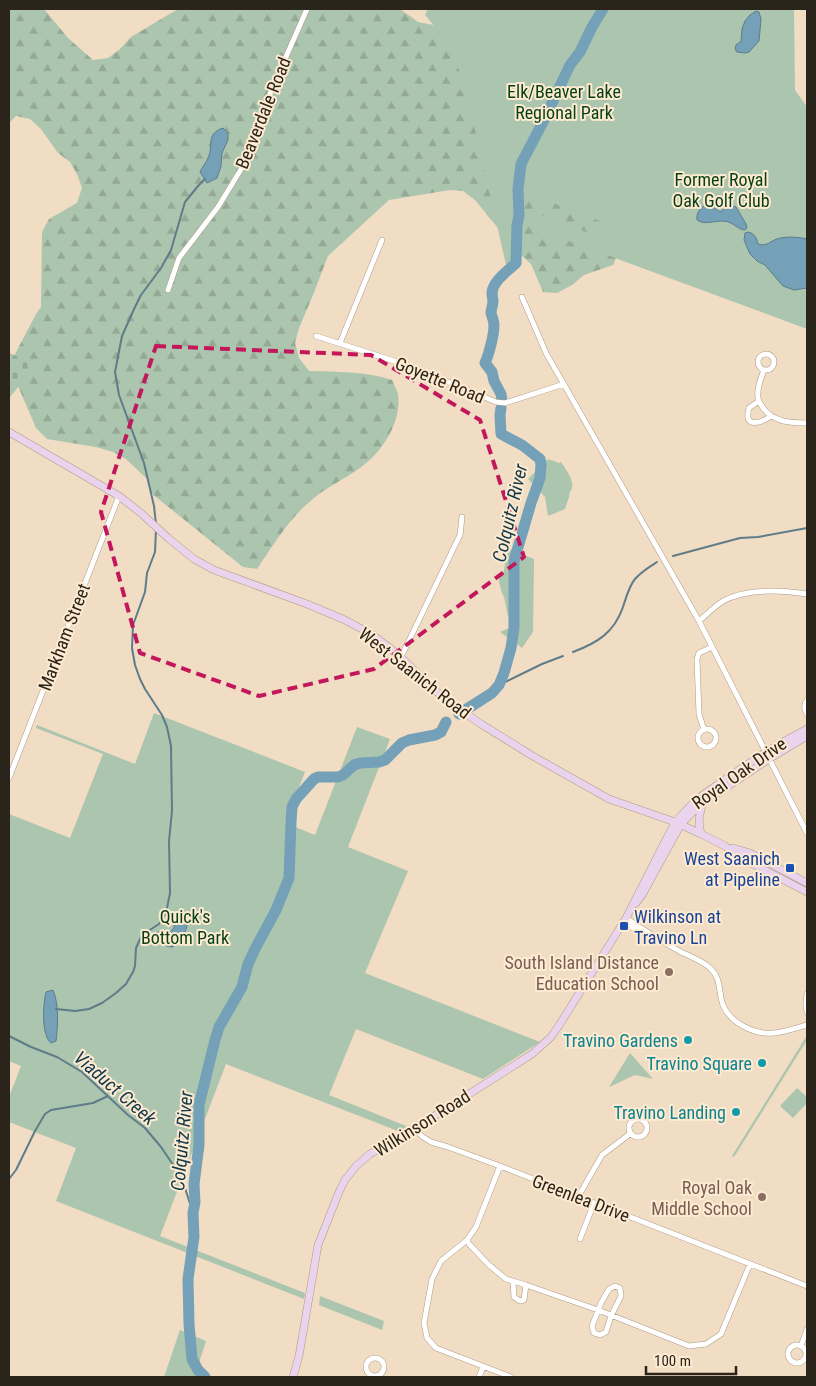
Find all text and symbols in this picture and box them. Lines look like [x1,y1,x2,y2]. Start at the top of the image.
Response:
street label: Beaverdale Road [231,54,295,172]
park label: Elk/Beaver Lake Regional Park [507,81,621,123]
park label: Former Royal Oak Golf Club [672,169,770,211]
street label: Goyette Road [392,353,488,407]
water label: Colquitz River [488,461,533,564]
street label: Markham Street [34,580,94,694]
street label: West Saanich Road [355,623,475,723]
street label: Royal Oak Drive [688,733,790,813]
place label: West Saanich at Pipeline [684,848,780,890]
marker: West Saanich at Pipeline [784,862,796,874]
park label: Quick's Bottom Park [141,906,229,948]
place label: Wilkinson at Travino Ln [634,906,721,948]
marker: Wilkinson at Travino Ln [618,920,630,932]
place label: South Island Distance Education School [505,952,659,994]
marker: South Island Distance Education School [663,966,675,978]
place label: Travino Gardens [563,1030,678,1051]
marker: Travino Gardens [682,1034,694,1046]
water label: Viaduct Creek [69,1046,161,1130]
place label: Travino Square [647,1053,752,1074]
marker: Travino Square [756,1057,768,1069]
street label: Wilkinson Road [370,1085,474,1161]
water label: Colquitz River [166,1090,198,1192]
place label: Travino Landing [613,1102,726,1123]
marker: Travino Landing [730,1106,742,1118]
street label: Greenlea Drive [529,1170,633,1226]
place label: Royal Oak Middle School [651,1177,752,1219]
marker: Royal Oak Middle School [756,1191,768,1203]
scale bar [646,1344,736,1376]
text: 100 m [654,1352,691,1370]

